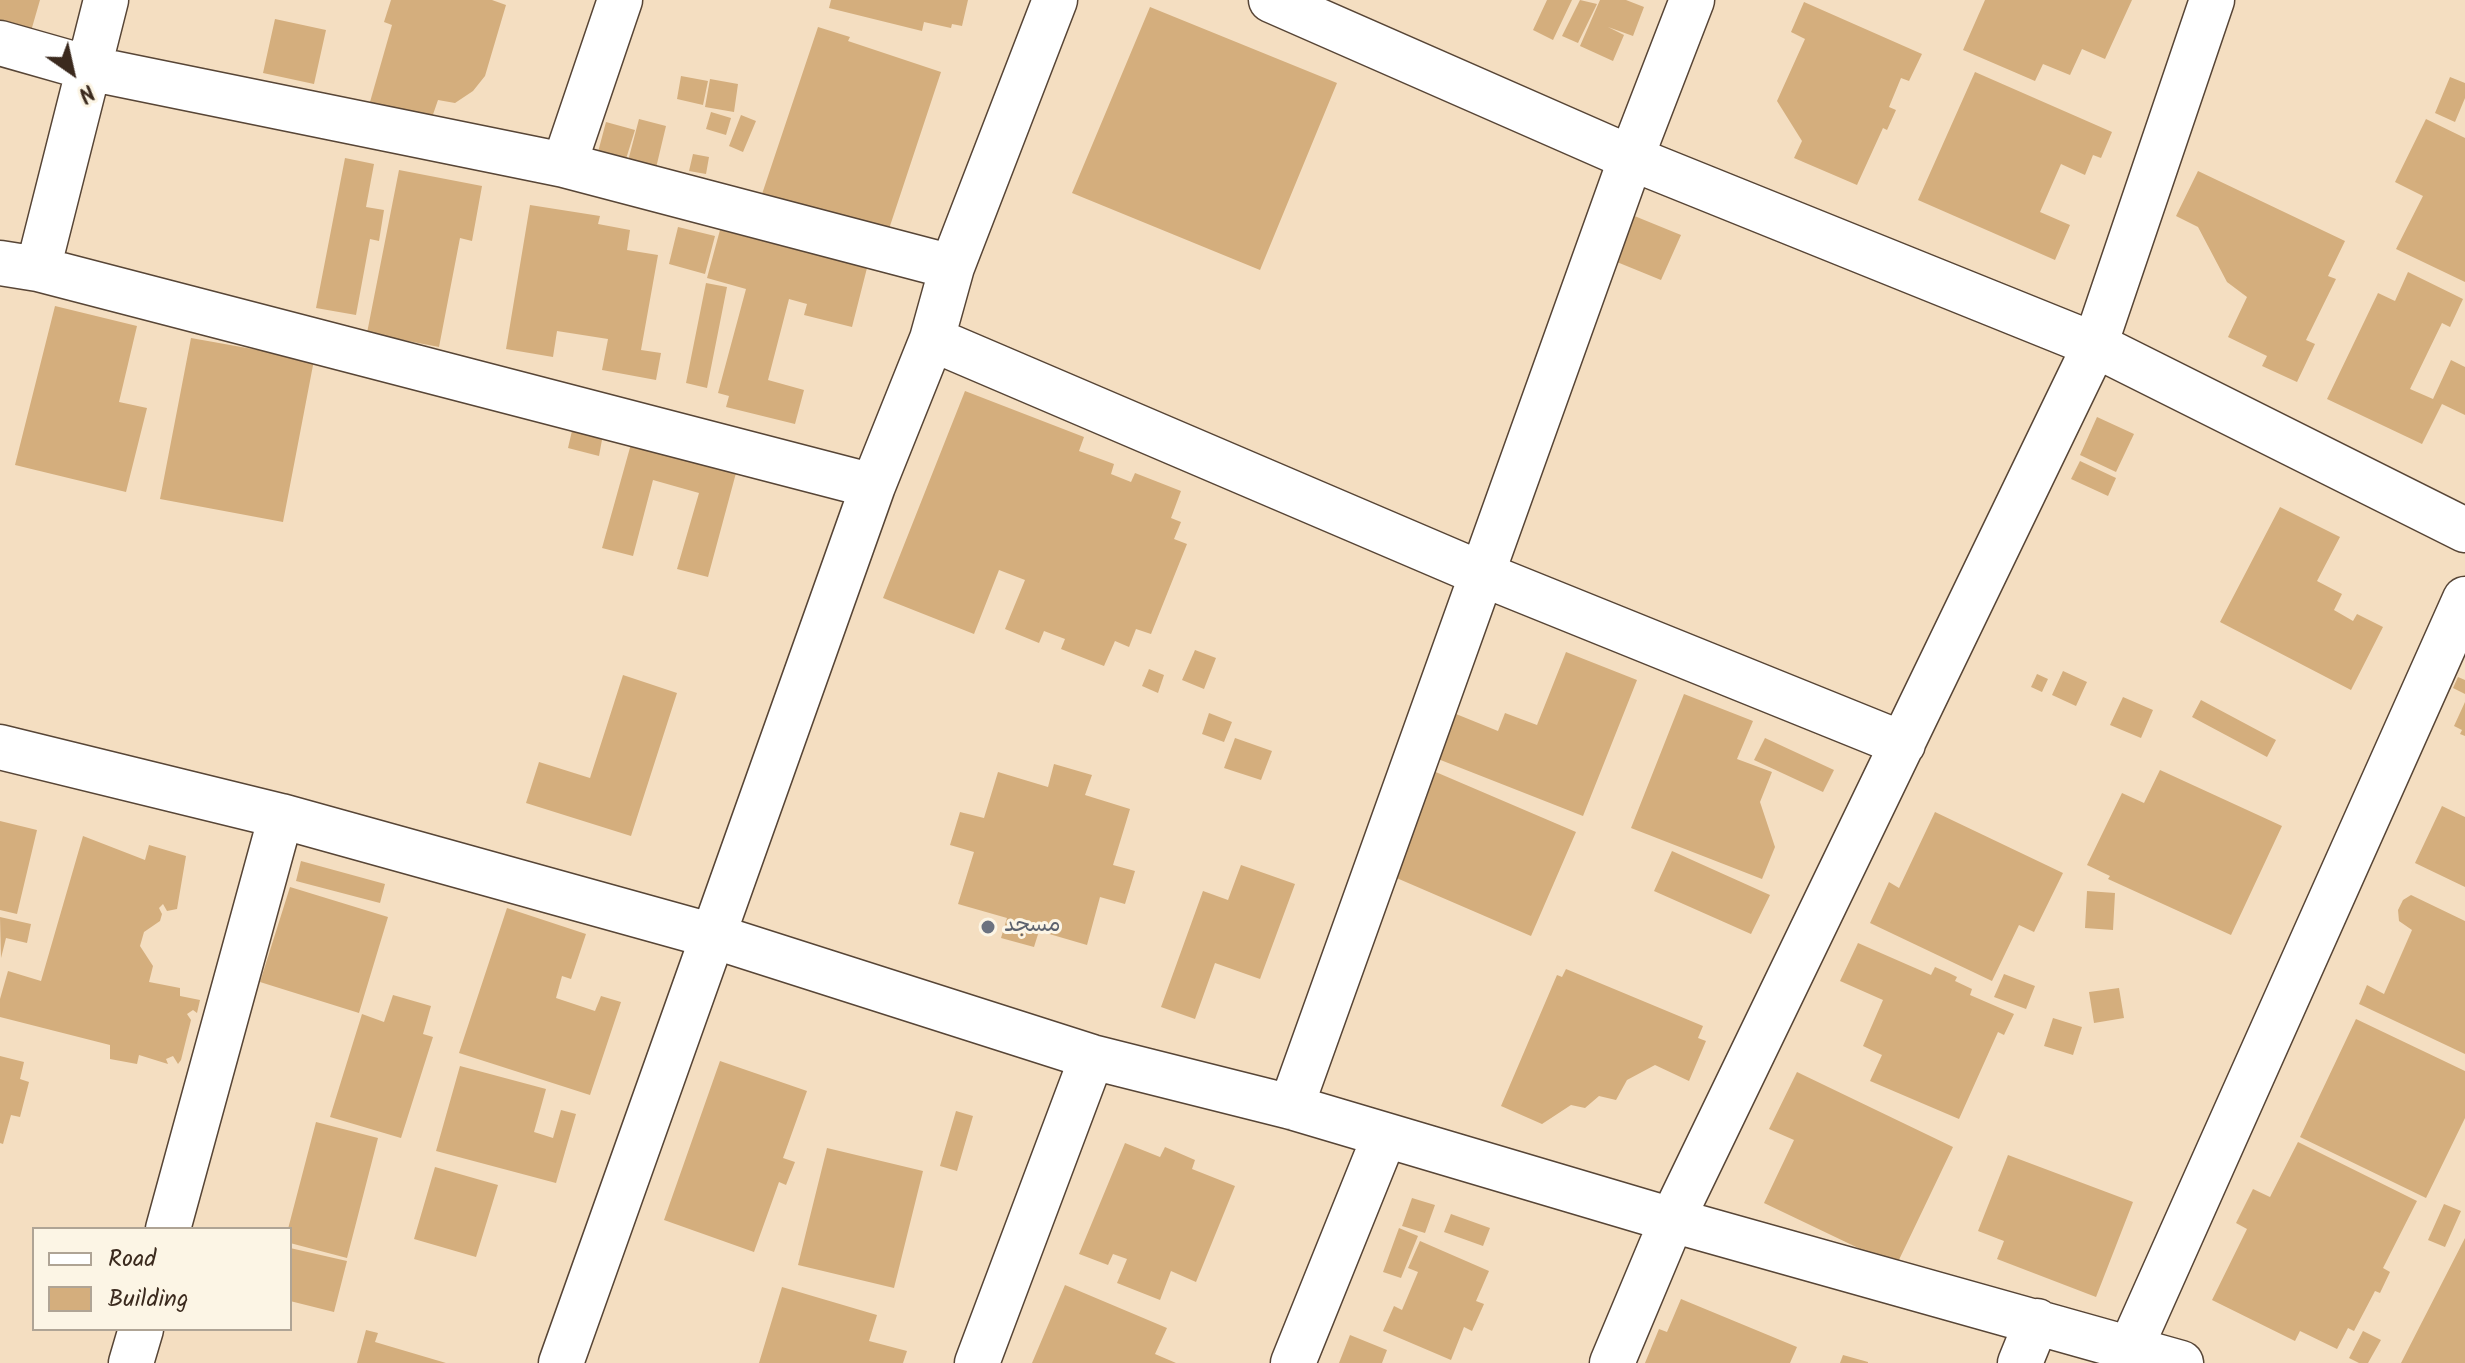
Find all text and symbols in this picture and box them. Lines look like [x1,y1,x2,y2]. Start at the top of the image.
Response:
north arrow [32,32,112,112]
text: N [70,74,101,111]
place label: مسجد [1004,914,1060,940]
marker: مسجد [979,918,997,936]
legend [32,1227,292,1331]
text: Road [108,1240,156,1279]
text: Building [108,1280,188,1319]

